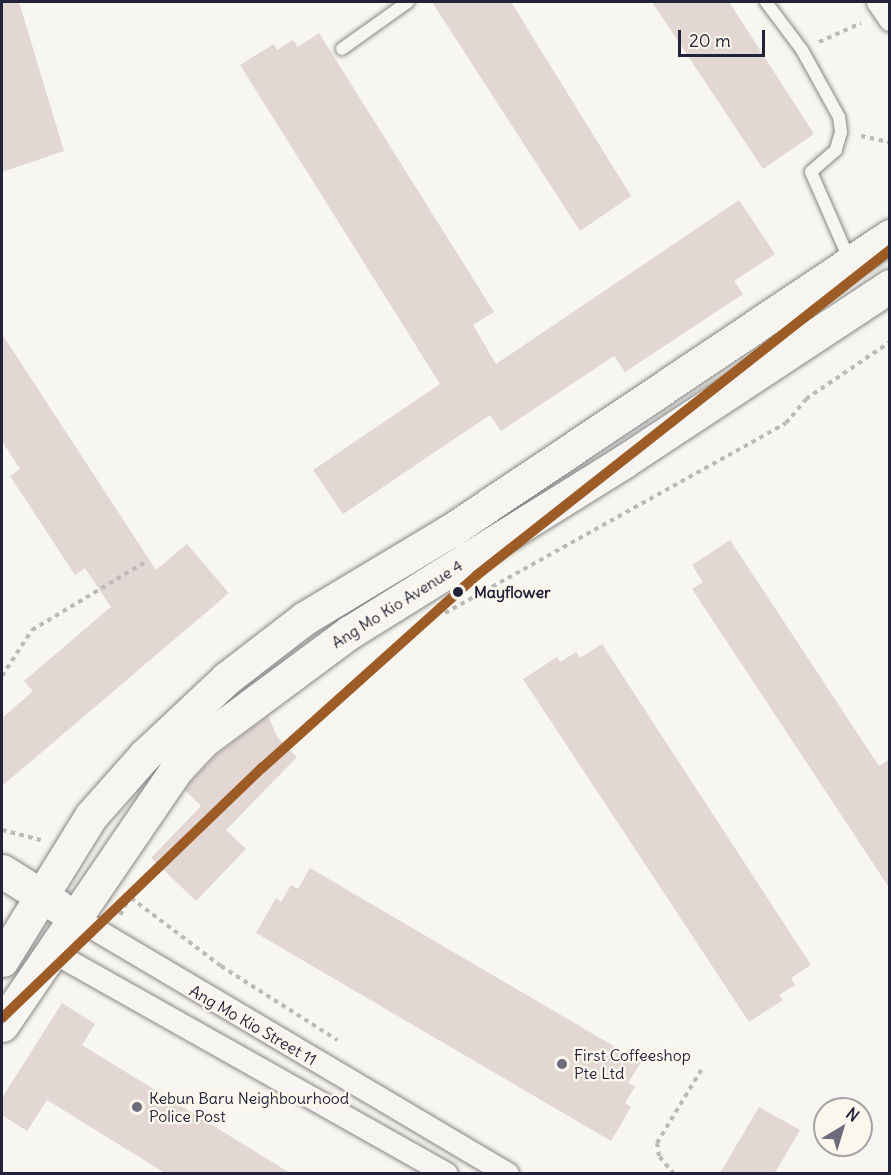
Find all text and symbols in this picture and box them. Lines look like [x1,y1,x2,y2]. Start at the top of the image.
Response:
scale bar [681,18,768,56]
text: 20 m [689,29,731,52]
street label: Ang Mo Kio Avenue 4 [328,556,466,652]
marker: Mayflower [447,581,469,603]
place label: Mayflower [474,582,551,602]
street label: Ang Mo Kio Street 11 [186,981,320,1069]
place label: First Coffeeshop Pte Ltd [574,1045,691,1083]
marker: First Coffeeshop Pte Ltd [555,1057,569,1071]
place label: Kebun Baru Neighbourhood Police Post [149,1088,349,1126]
north arrow [813,1097,873,1157]
marker: Kebun Baru Neighbourhood Police Post [130,1100,144,1114]
text: N [842,1103,863,1126]

